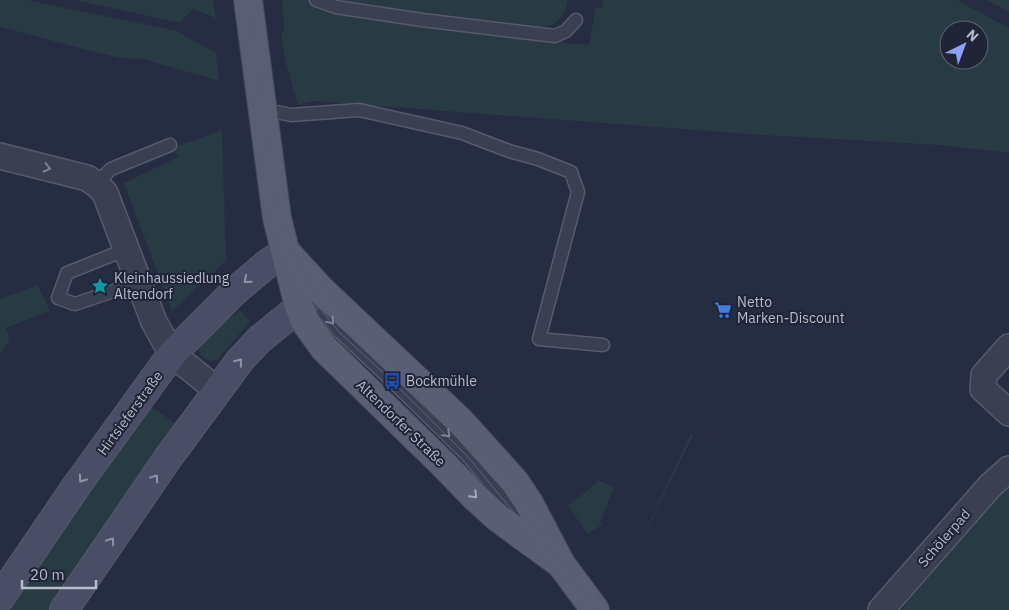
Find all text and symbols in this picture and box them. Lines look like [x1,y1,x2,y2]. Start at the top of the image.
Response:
north arrow [939,20,989,70]
text: N [963,25,982,45]
one-way arrow [43,162,52,173]
place label: Kleinhaussiedlung Altendorf [114,269,230,303]
one-way arrow [244,275,253,284]
place icon: Kleinhaussiedlung Altendorf [90,276,110,296]
place label: Netto Marken-Discount [737,293,845,327]
supermarket icon: Netto Marken-Discount [713,300,733,320]
one-way arrow [325,315,333,324]
one-way arrow [233,359,242,368]
street label: Hirtsieferstraße [93,367,167,459]
bus stop icon: Bockmühle [382,371,402,391]
place label: Bockmühle [406,372,477,390]
street label: Altendorfer Straße [353,376,450,470]
one-way arrow [441,429,450,438]
one-way arrow [79,473,88,483]
one-way arrow [149,474,158,483]
one-way arrow [468,490,477,499]
street label: Schölerpad [914,505,974,571]
one-way arrow [105,537,114,547]
scale bar [22,558,96,590]
text: 20 m [30,565,65,584]

